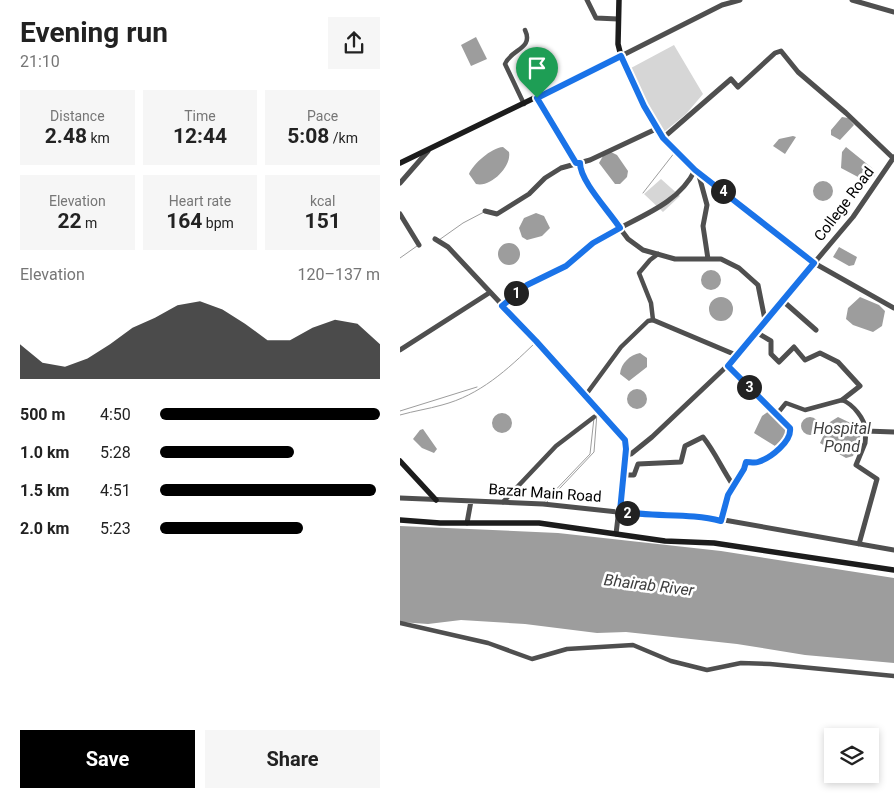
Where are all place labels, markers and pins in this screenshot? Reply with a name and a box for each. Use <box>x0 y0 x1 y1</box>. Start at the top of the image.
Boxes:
pin <box>516 47 558 98</box>
pin: 4 <box>710 178 736 204</box>
pin: 1 <box>504 280 528 306</box>
pin: 3 <box>736 374 762 400</box>
pin: 2 <box>614 500 640 526</box>

